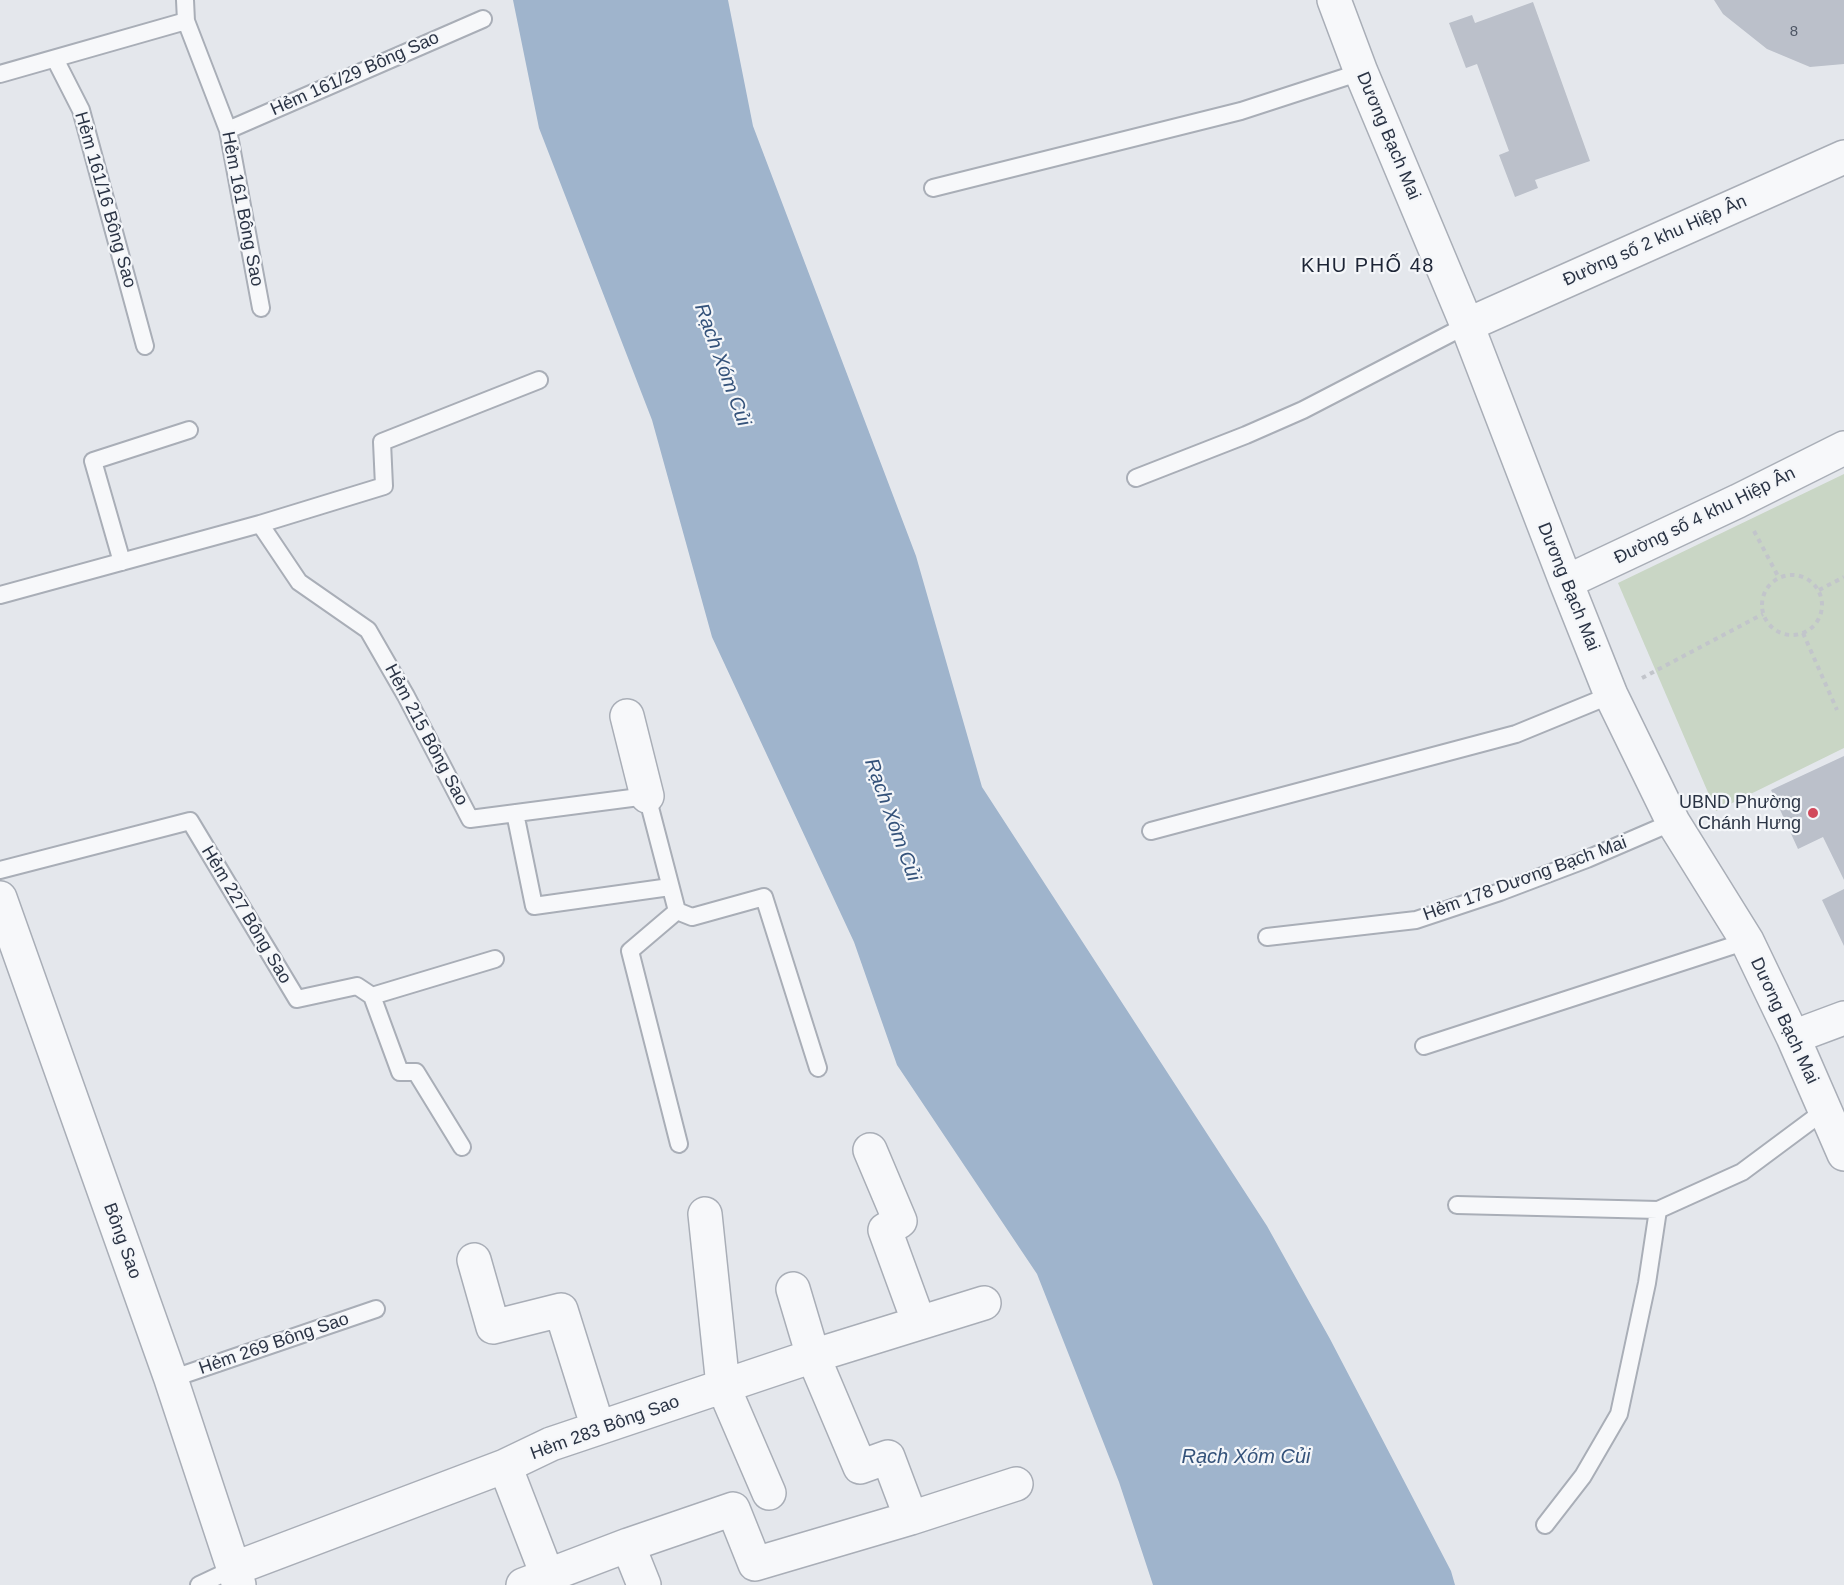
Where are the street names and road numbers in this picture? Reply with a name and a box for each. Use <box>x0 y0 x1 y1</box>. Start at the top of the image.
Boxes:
street label: Hẻm 161/29 Bông Sao <box>267 27 443 121</box>
street label: Dương Bạch Mai <box>1351 69 1425 203</box>
street label: Hẻm 161/16 Bông Sao <box>70 109 140 291</box>
street label: Hẻm 161 Bông Sao <box>216 130 268 288</box>
street label: Đường số 2 khu Hiệp Ân <box>1560 191 1750 291</box>
street label: Đường số 4 khu Hiệp Ân <box>1611 463 1799 569</box>
street label: Dương Bạch Mai <box>1532 519 1604 655</box>
street label: Hẻm 215 Bông Sao <box>380 661 472 809</box>
street label: Hẻm 178 Dương Bạch Mai <box>1420 832 1630 926</box>
street label: Hẻm 227 Bông Sao <box>196 842 296 988</box>
street label: Dương Bạch Mai <box>1745 954 1823 1088</box>
street label: Bông Sao <box>98 1200 146 1282</box>
street label: Hẻm 269 Bông Sao <box>196 1308 352 1380</box>
street label: Hẻm 283 Bông Sao <box>527 1391 683 1465</box>

